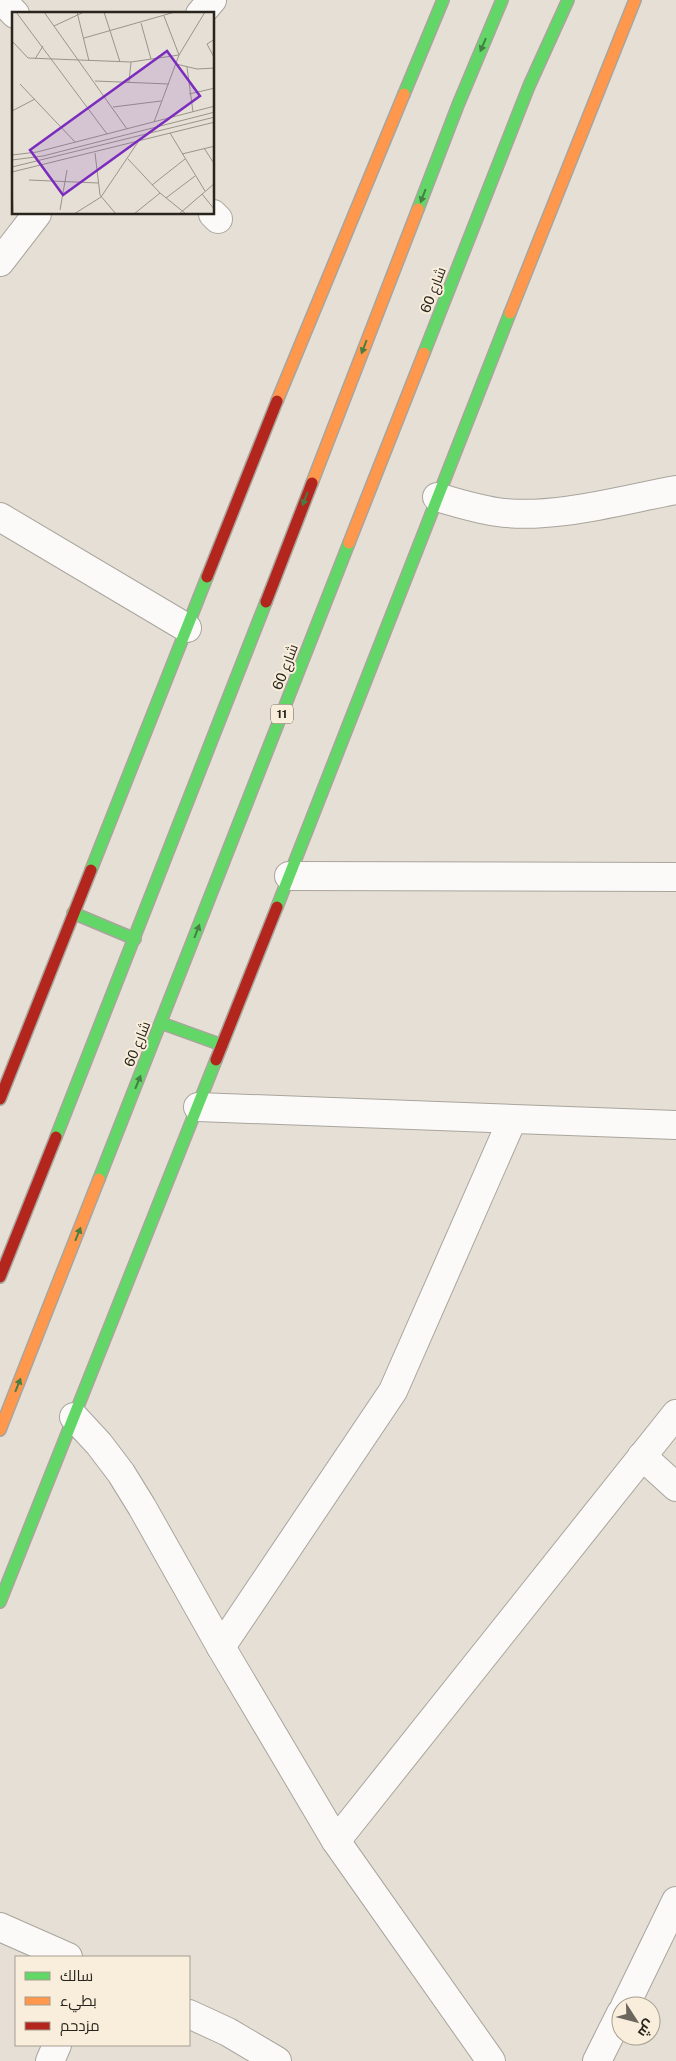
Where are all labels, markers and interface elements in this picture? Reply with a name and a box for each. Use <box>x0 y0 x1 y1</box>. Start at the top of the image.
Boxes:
inset map <box>12 12 215 215</box>
one-way arrow <box>479 38 487 53</box>
one-way arrow <box>418 189 426 203</box>
street label: شارع 60 <box>417 265 450 316</box>
one-way arrow <box>360 340 368 355</box>
one-way arrow <box>301 492 309 507</box>
street label: شارع 60 <box>269 642 302 693</box>
road number: 11 <box>271 704 293 724</box>
one-way arrow <box>193 923 201 938</box>
street label: شارع 60 <box>121 1019 154 1070</box>
one-way arrow <box>134 1075 142 1090</box>
one-way arrow <box>75 1226 82 1241</box>
one-way arrow <box>15 1377 22 1392</box>
legend <box>15 1956 190 2046</box>
text: سالك <box>60 1967 93 1984</box>
text: بطيء <box>60 1992 97 2013</box>
north arrow <box>611 1996 661 2046</box>
text: ش <box>634 2016 658 2041</box>
text: مزدحم <box>60 2017 100 2036</box>

